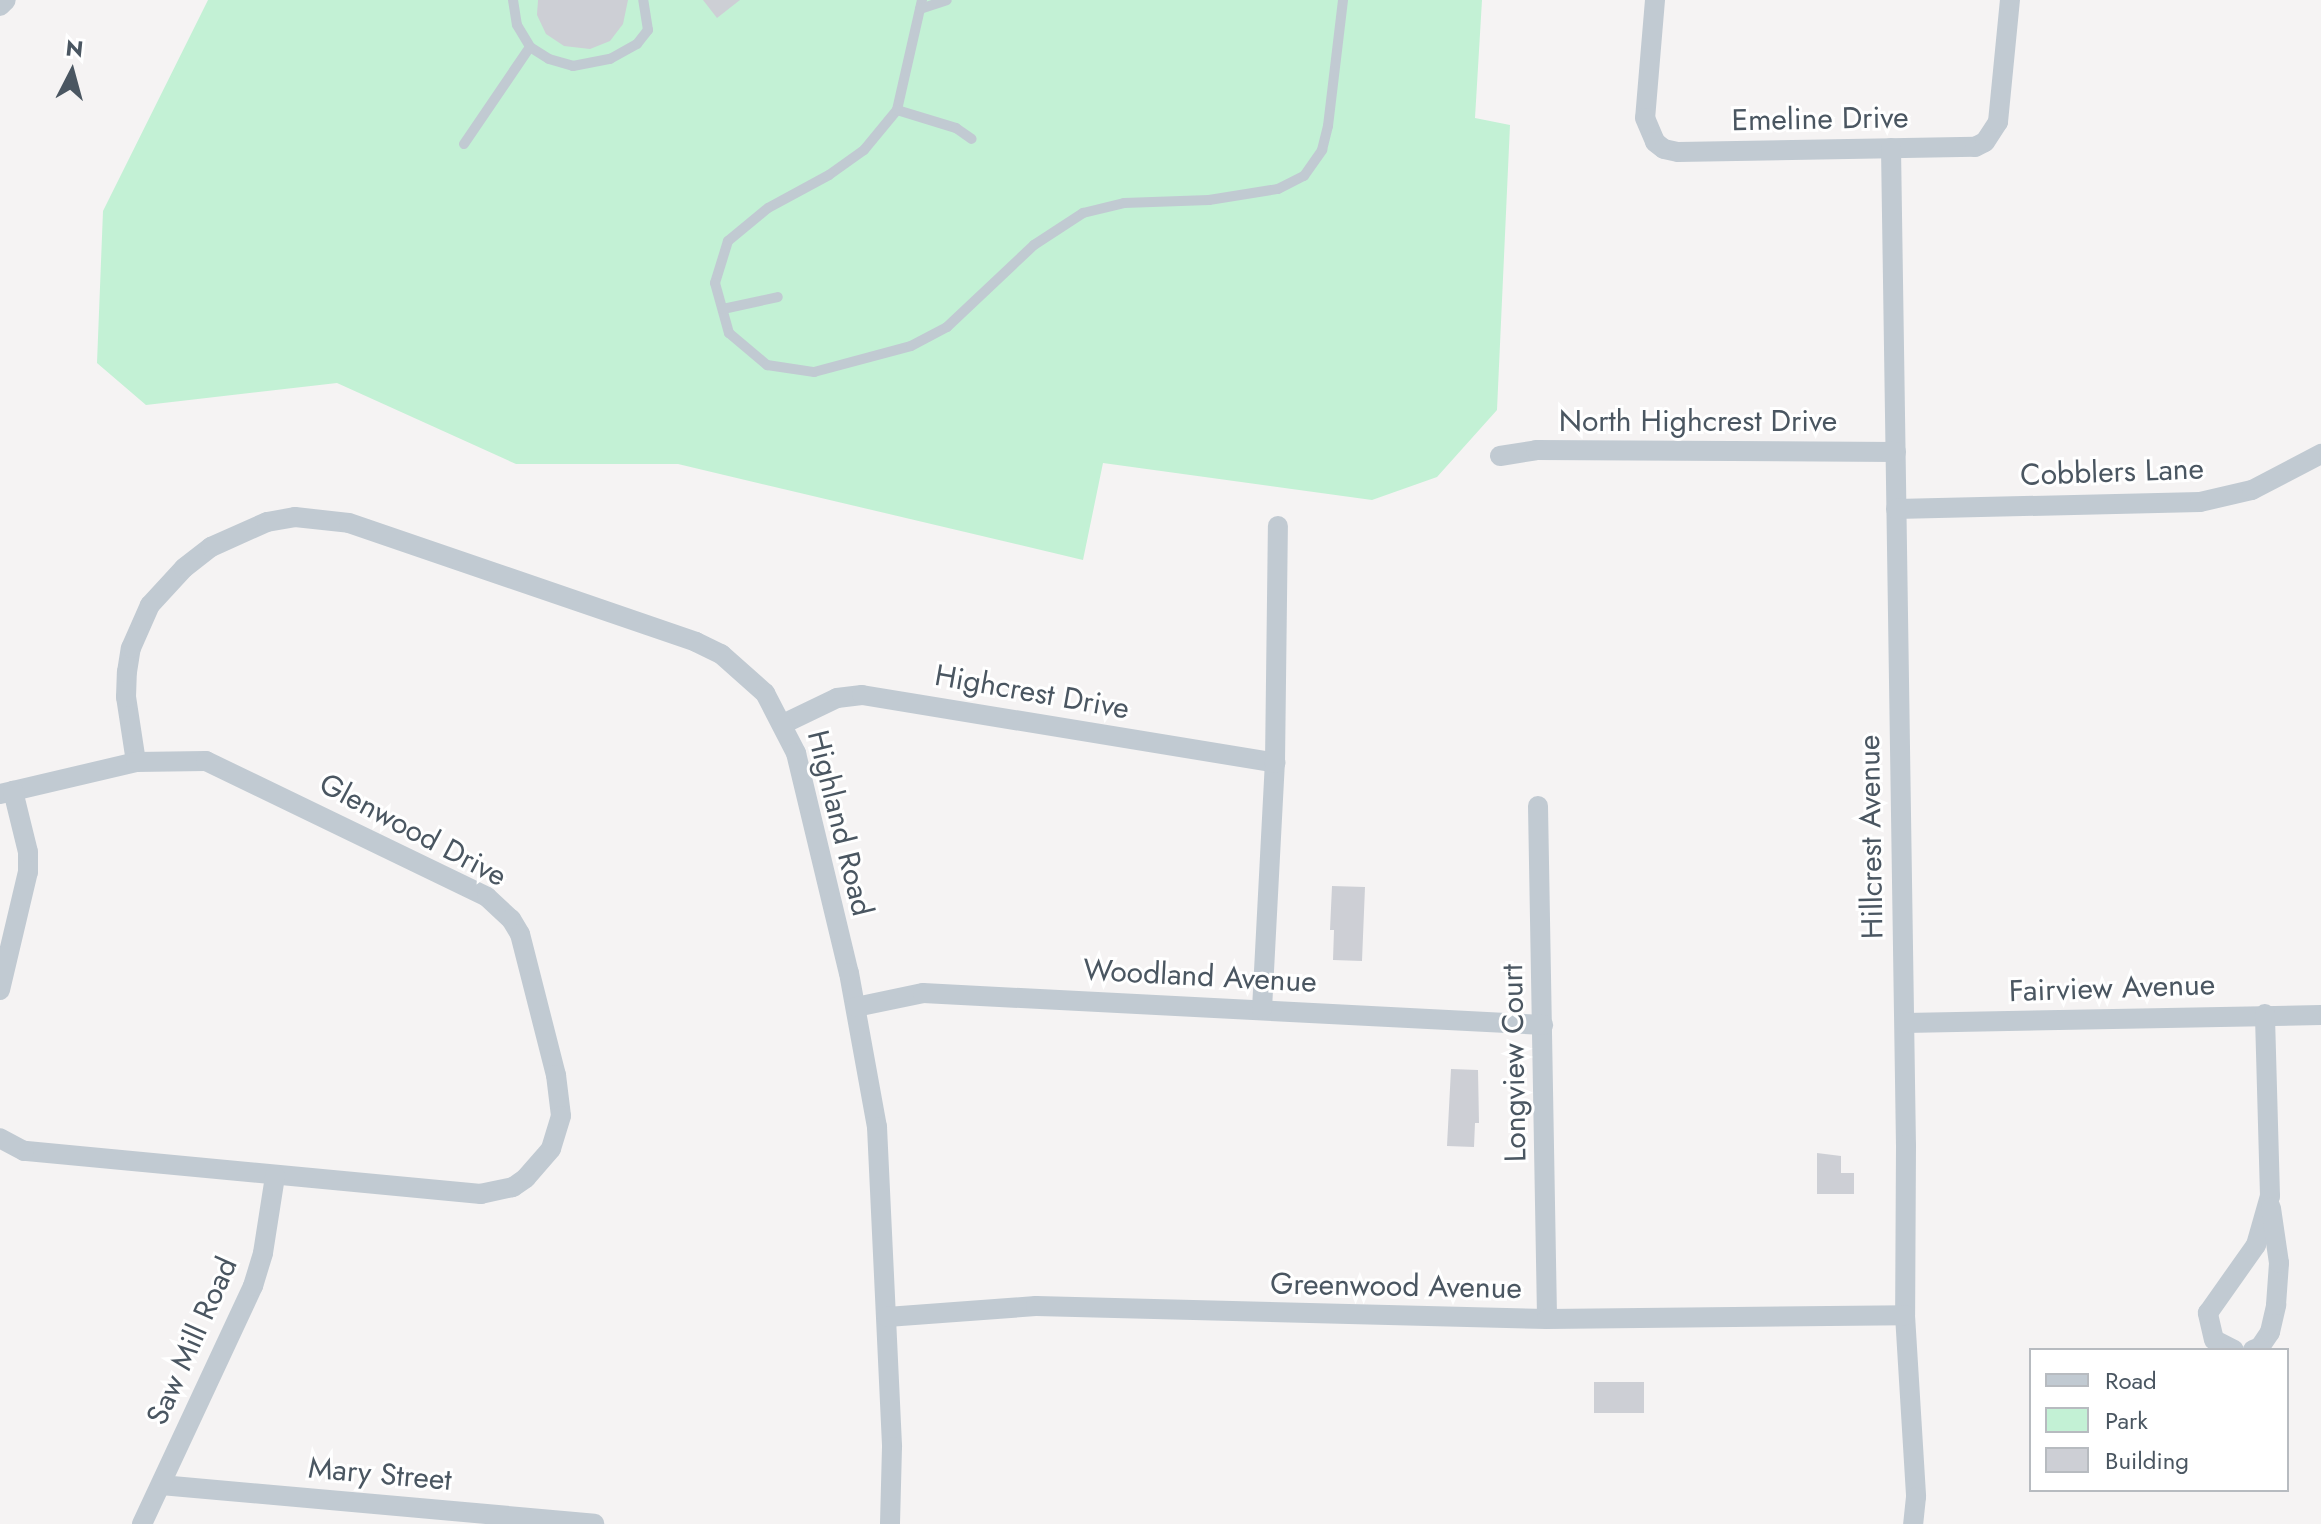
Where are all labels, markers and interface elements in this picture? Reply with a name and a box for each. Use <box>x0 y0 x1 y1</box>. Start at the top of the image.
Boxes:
text: N <box>64 31 85 65</box>
north arrow <box>32 32 112 112</box>
street label: Emeline Drive <box>1731 99 1909 139</box>
street label: North Highcrest Drive <box>1559 403 1837 439</box>
street label: Cobblers Lane <box>2019 451 2205 493</box>
street label: Highcrest Drive <box>932 657 1132 727</box>
street label: Highland Road <box>800 726 880 920</box>
street label: Hillcrest Avenue <box>1851 734 1891 940</box>
street label: Glenwood Drive <box>313 766 513 894</box>
street label: Woodland Avenue <box>1082 952 1318 1000</box>
street label: Longview Court <box>1494 964 1534 1162</box>
street label: Fairview Avenue <box>2008 966 2216 1010</box>
street label: Saw Mill Road <box>139 1252 245 1430</box>
street label: Greenwood Avenue <box>1270 1266 1522 1306</box>
legend <box>2029 1348 2289 1492</box>
text: Road <box>2105 1363 2157 1398</box>
text: Park <box>2105 1403 2148 1438</box>
text: Building <box>2105 1443 2189 1478</box>
street label: Mary Street <box>307 1450 453 1498</box>

